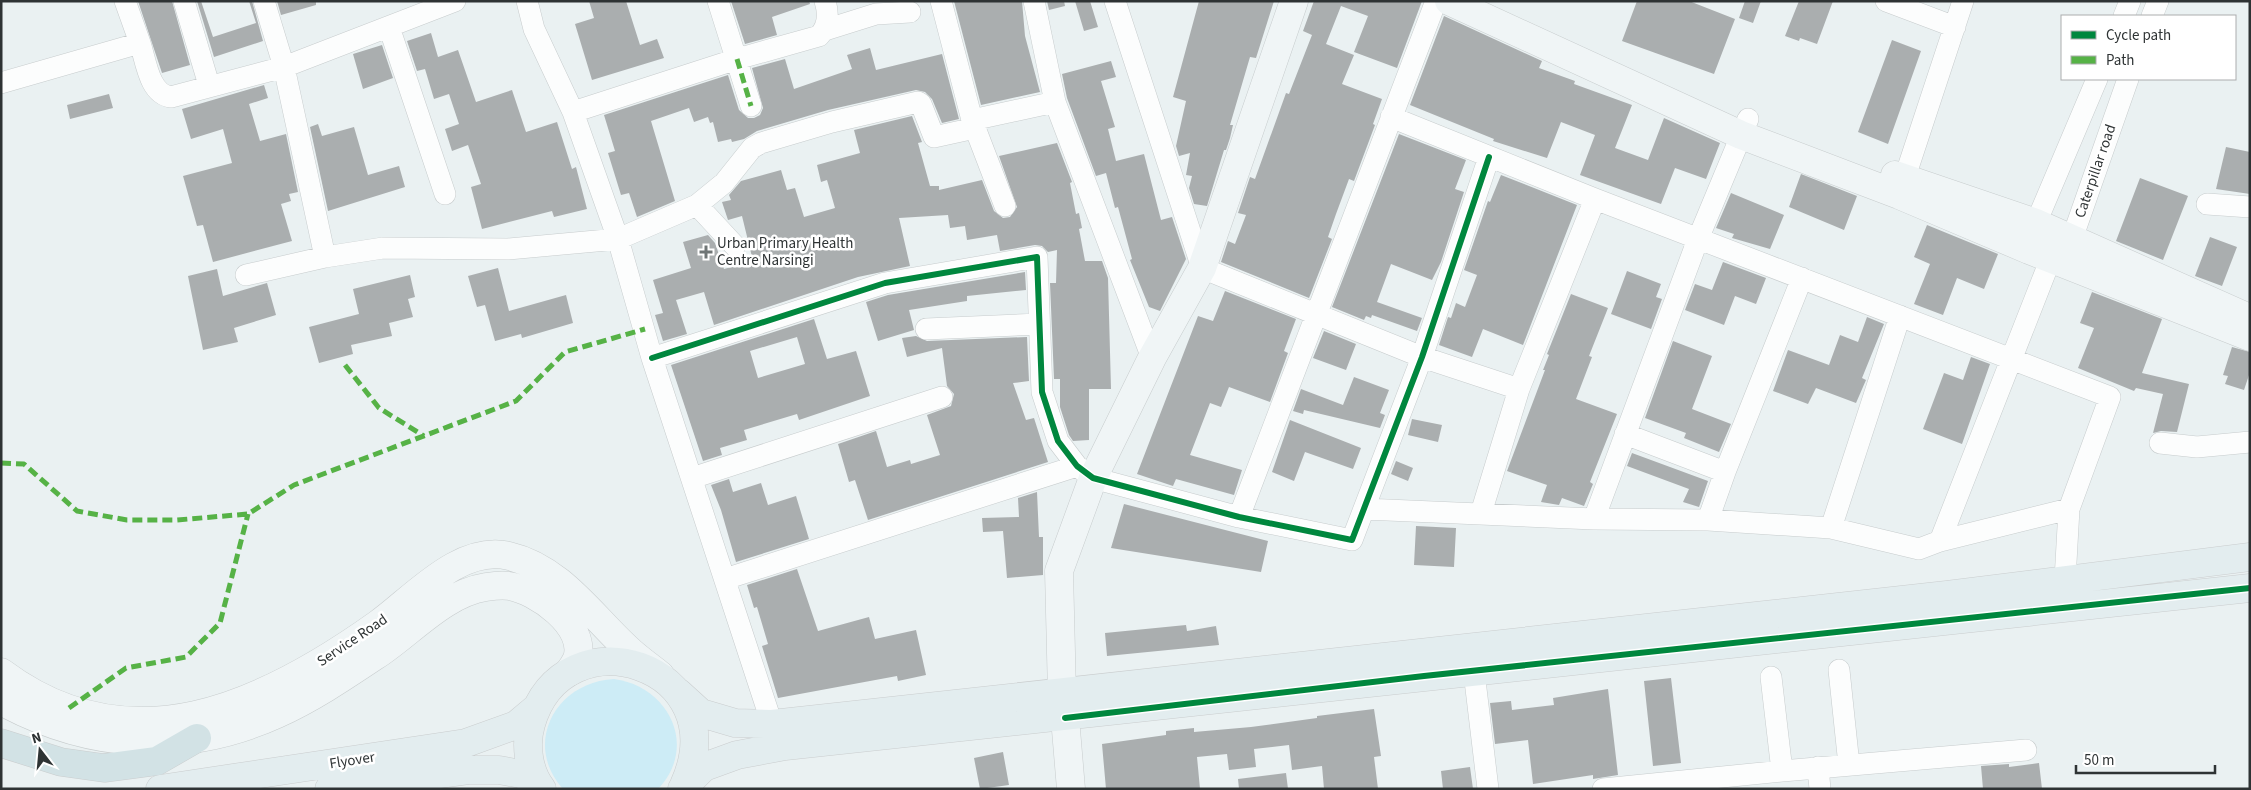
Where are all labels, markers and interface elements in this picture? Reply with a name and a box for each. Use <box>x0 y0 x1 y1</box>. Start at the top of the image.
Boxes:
legend <box>2061 15 2236 80</box>
text: Cycle path <box>2106 25 2171 46</box>
text: Path <box>2106 50 2134 71</box>
street label: Caterpillar road <box>2070 122 2121 221</box>
place label: Urban Primary Health Centre Narsingi <box>717 233 853 271</box>
marker: Urban Primary Health Centre Narsingi <box>699 245 713 259</box>
street label: Service Road <box>313 609 392 672</box>
north arrow <box>15 725 65 775</box>
text: N <box>29 728 44 749</box>
scale bar <box>2076 742 2215 774</box>
street label: Flyover <box>328 746 377 774</box>
text: 50 m <box>2084 750 2114 771</box>

